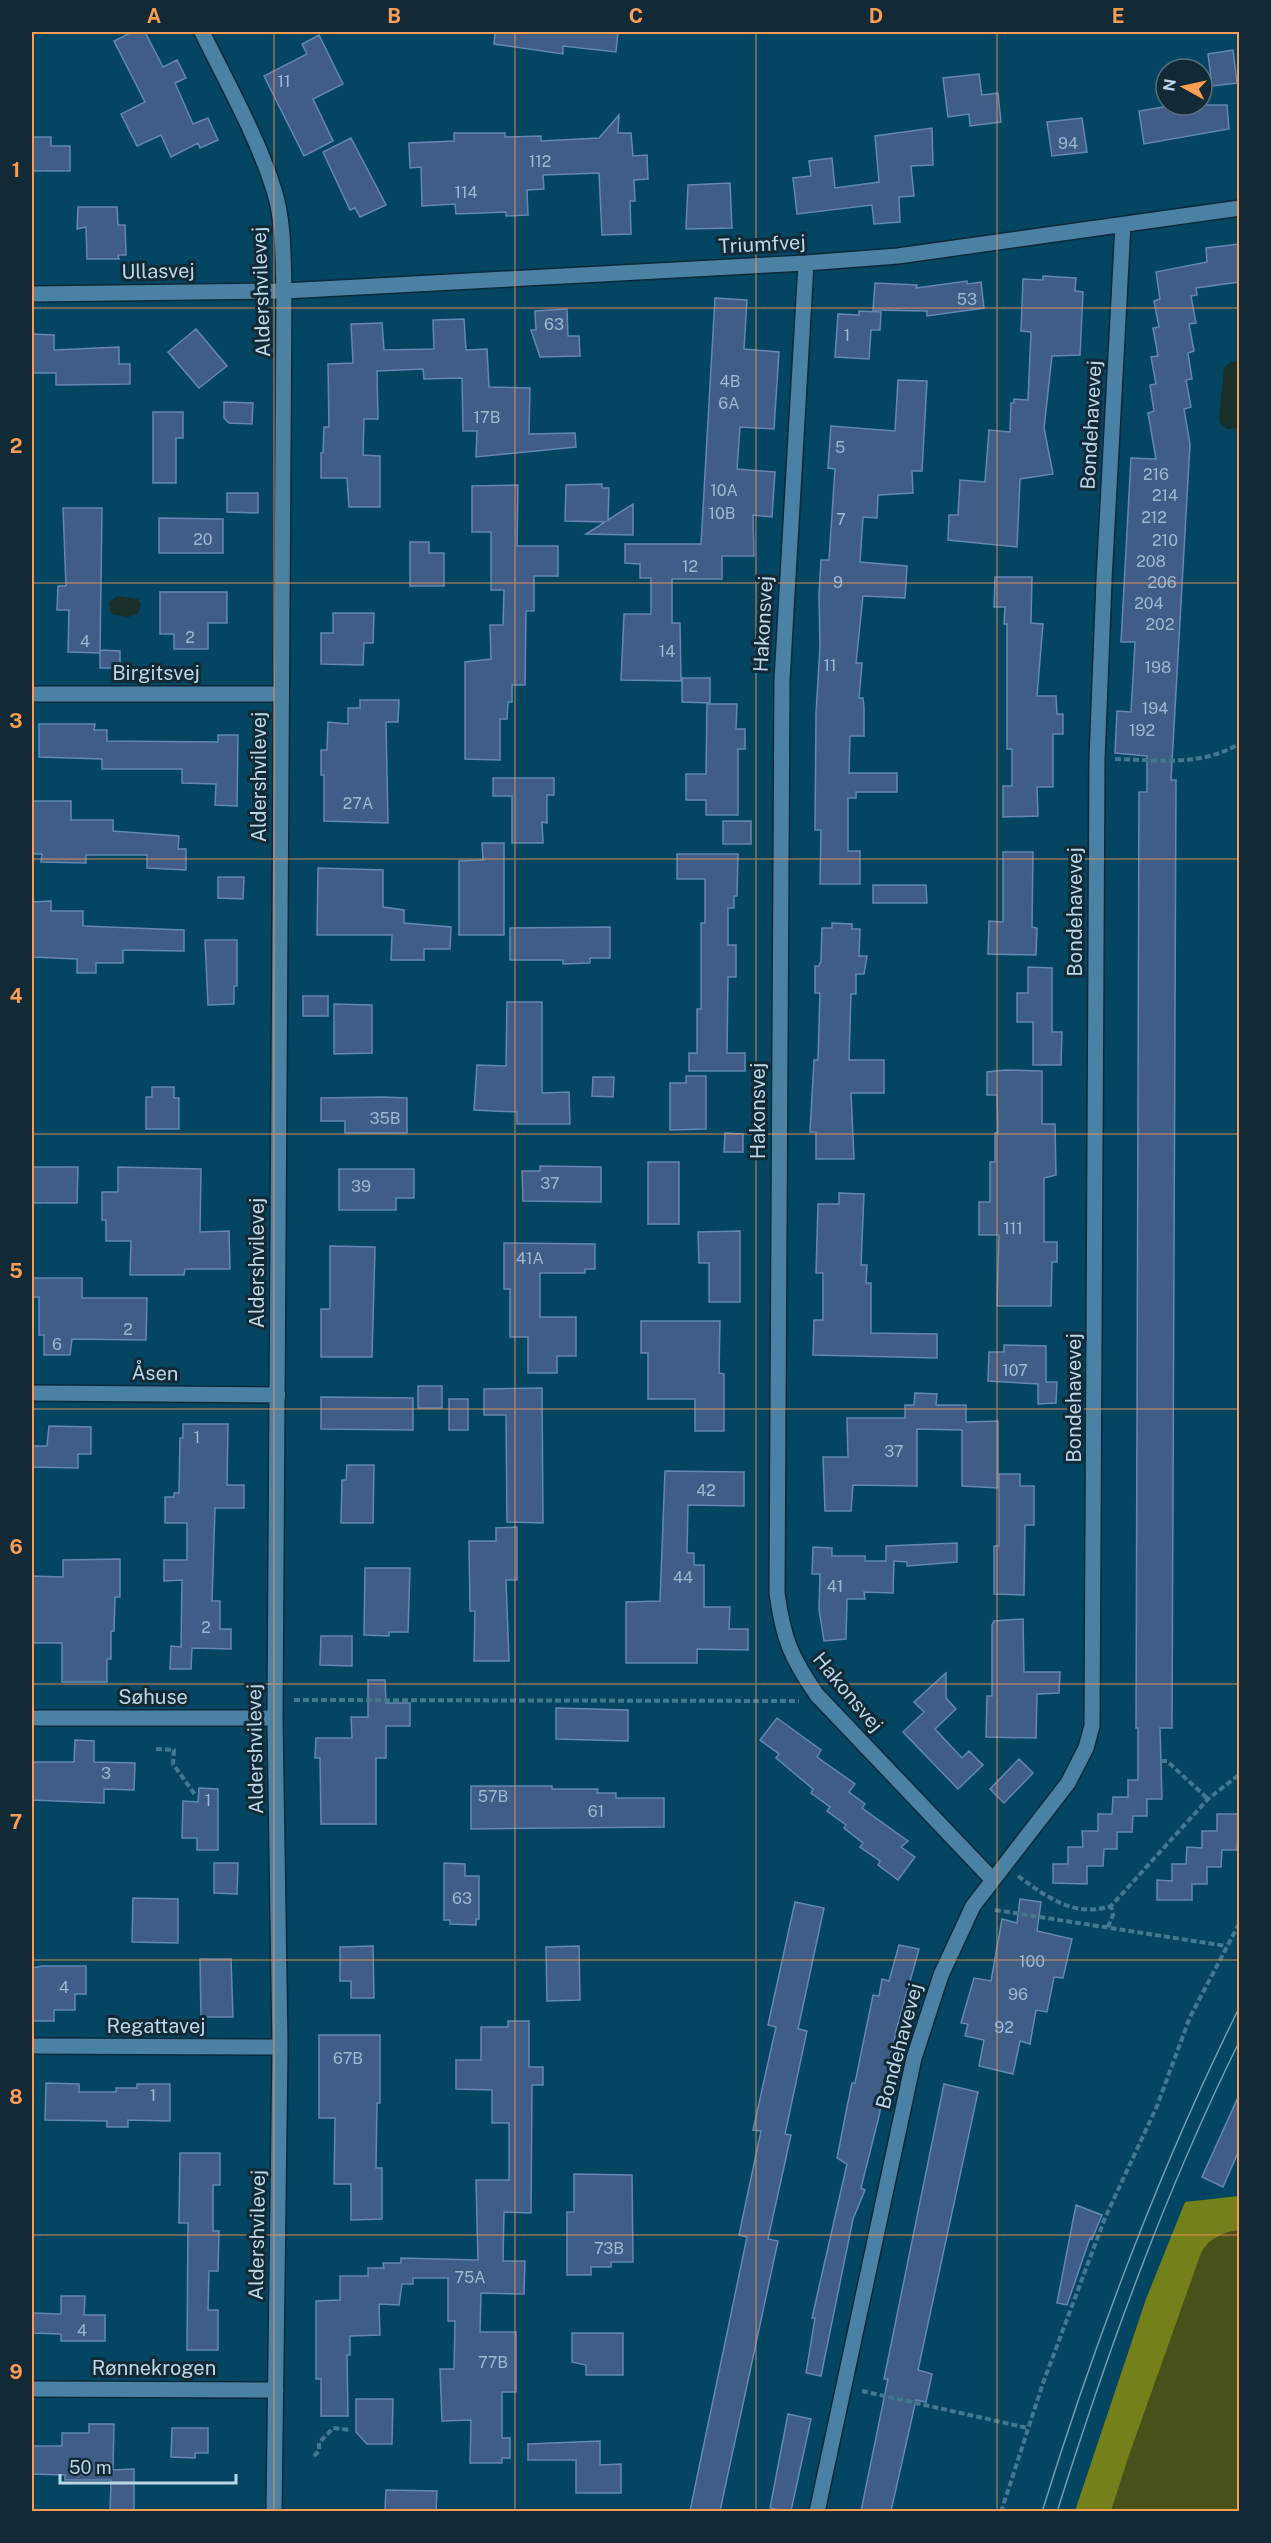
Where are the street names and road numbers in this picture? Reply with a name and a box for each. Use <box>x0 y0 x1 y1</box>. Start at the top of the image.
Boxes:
street label: Aldershvilevej <box>247 226 275 358</box>
street label: Triumfvej <box>718 230 806 258</box>
street label: Ullasvej <box>121 258 195 284</box>
street label: Bondehavevej <box>1076 360 1106 490</box>
street label: Hakonsvej <box>748 575 778 673</box>
street label: Birgitsvej <box>112 661 200 685</box>
street label: Aldershvilevej <box>247 712 271 842</box>
street label: Bondehavevej <box>1063 847 1087 977</box>
street label: Hakonsvej <box>746 1063 770 1159</box>
street label: Aldershvilevej <box>245 1198 269 1328</box>
street label: Bondehavevej <box>1062 1333 1086 1463</box>
street label: Åsen <box>131 1359 179 1385</box>
street label: Hakonsvej <box>808 1647 888 1737</box>
street label: Aldershvilevej <box>242 1684 268 1814</box>
street label: Søhuse <box>118 1685 188 1709</box>
street label: Bondehavevej <box>871 1980 927 2112</box>
street label: Regattavej <box>107 2014 205 2038</box>
street label: Aldershvilevej <box>244 2170 270 2300</box>
street label: Rønnekrogen <box>92 2356 216 2380</box>

